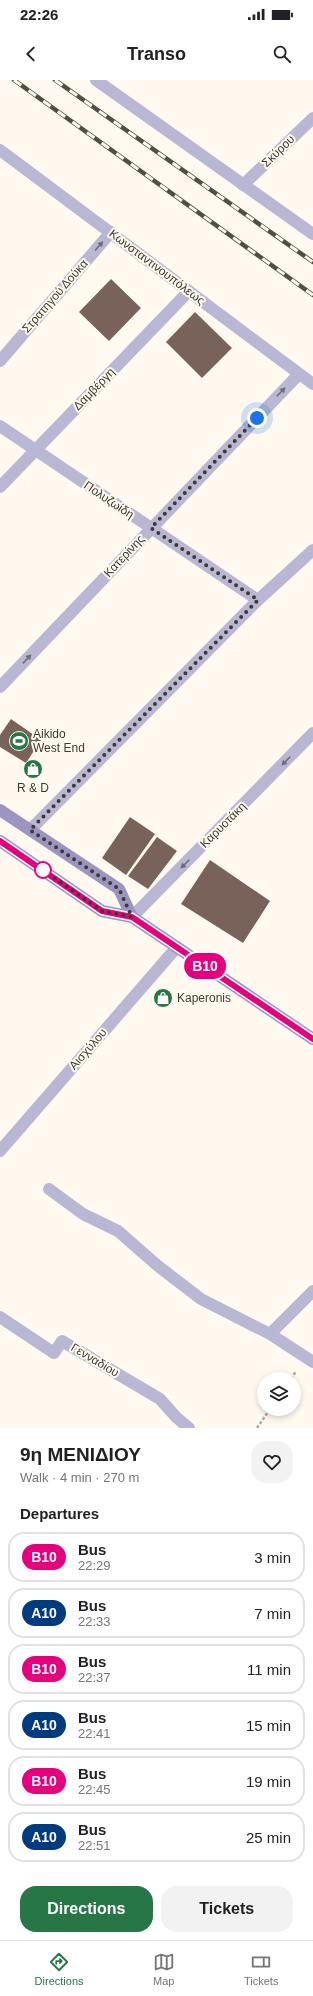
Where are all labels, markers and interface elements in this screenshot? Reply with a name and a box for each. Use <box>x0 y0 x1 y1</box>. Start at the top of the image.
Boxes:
text: 22:26 <box>20 6 58 23</box>
icon: back <box>20 43 42 65</box>
icon: search <box>271 43 293 65</box>
text: Transo <box>127 44 186 64</box>
street label: Σκύρου <box>259 132 297 170</box>
street label: Κωνσταντινουπόλεως <box>106 226 208 308</box>
one-way arrow <box>94 241 103 251</box>
street label: Στρατηγού Δούκα <box>19 256 91 336</box>
street label: Δαμβέργη <box>70 365 118 413</box>
one-way arrow <box>276 387 286 397</box>
your location <box>247 408 267 428</box>
street label: Πολυζωίδη <box>81 478 137 522</box>
street label: Κατερίνης <box>101 532 147 580</box>
one-way arrow <box>22 654 31 663</box>
place label: Aikido West End <box>33 727 85 755</box>
sports icon: Aikido West End <box>8 730 30 752</box>
one-way arrow <box>281 756 291 766</box>
shop icon: R & D <box>22 758 44 780</box>
place label: R & D <box>17 781 49 795</box>
street label: Καρυοτάκη <box>197 799 249 851</box>
one-way arrow <box>180 859 189 869</box>
unlabelled marker <box>34 861 52 879</box>
line badge: Β10 <box>182 953 228 979</box>
text: Β10 <box>192 958 218 974</box>
shop icon: Kaperonis <box>152 987 174 1009</box>
place label: Kaperonis <box>177 991 231 1005</box>
street label: Αισχύλου <box>66 1026 110 1072</box>
street label: Γενναδίου <box>68 1340 122 1380</box>
map controls <box>257 1372 301 1416</box>
button: layers <box>257 1372 301 1416</box>
button: heart <box>251 1441 293 1483</box>
text: 9η ΜΕΝΙΔΙΟΥ <box>20 1444 141 1465</box>
text: Walk · 4 min · 270 m <box>20 1470 139 1485</box>
text: Departures <box>20 1505 99 1522</box>
text: Bus <box>78 1541 106 1558</box>
text: Β10 <box>31 1549 57 1565</box>
text: 3 min <box>254 1549 291 1566</box>
text: 22:29 <box>78 1558 111 1573</box>
text: Bus <box>78 1597 106 1614</box>
text: Α10 <box>31 1605 57 1621</box>
text: 7 min <box>254 1605 291 1622</box>
text: 22:33 <box>78 1614 111 1629</box>
text: Bus <box>78 1653 106 1670</box>
text: Β10 <box>31 1661 57 1677</box>
text: 11 min <box>247 1661 291 1678</box>
text: 22:37 <box>78 1670 111 1685</box>
text: Bus <box>78 1709 106 1726</box>
text: Α10 <box>31 1717 57 1733</box>
text: 15 min <box>246 1717 291 1734</box>
text: 22:41 <box>78 1726 111 1741</box>
text: Bus <box>78 1765 106 1782</box>
text: Β10 <box>31 1773 57 1789</box>
text: 19 min <box>246 1773 291 1790</box>
text: 22:45 <box>78 1782 111 1797</box>
text: Bus <box>78 1821 106 1838</box>
text: Α10 <box>31 1829 57 1845</box>
text: 25 min <box>246 1829 291 1846</box>
text: 22:51 <box>78 1838 111 1853</box>
button: Directions <box>20 1886 153 1932</box>
button: Tickets <box>161 1886 293 1932</box>
tab: Directions <box>35 1951 84 1987</box>
tab: Map <box>153 1951 175 1987</box>
tab: Tickets <box>244 1951 278 1987</box>

